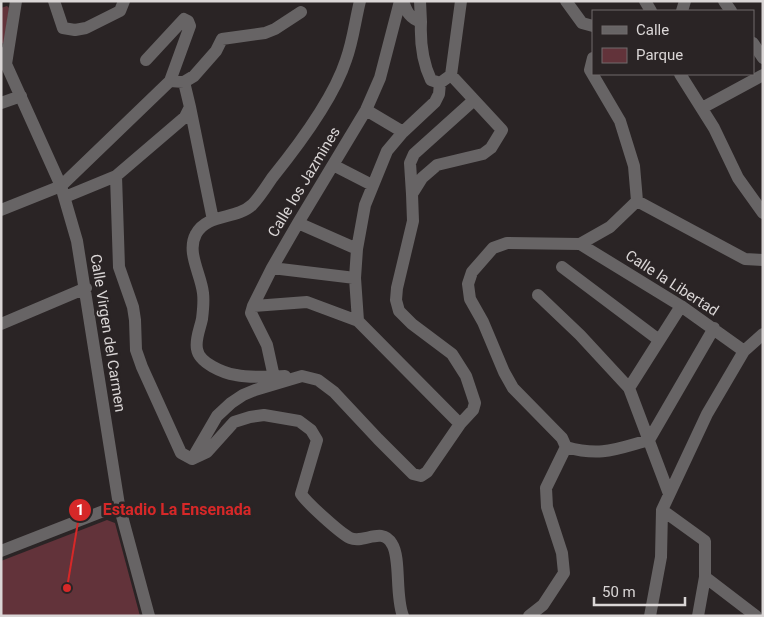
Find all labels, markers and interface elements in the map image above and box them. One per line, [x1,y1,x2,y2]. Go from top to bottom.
legend [592,10,754,75]
text: Calle [636,21,669,39]
text: Parque [636,46,683,64]
street label: Calle los Jazmines [264,124,344,240]
street label: Calle la Libertad [622,246,722,320]
street label: Calle Virgen del Carmen [87,253,129,413]
callout: Estadio La Ensenada [67,494,261,525]
text: Estadio La Ensenada [103,500,252,519]
text: 1 [76,501,84,519]
scale bar [594,574,685,606]
text: 50 m [602,583,636,601]

